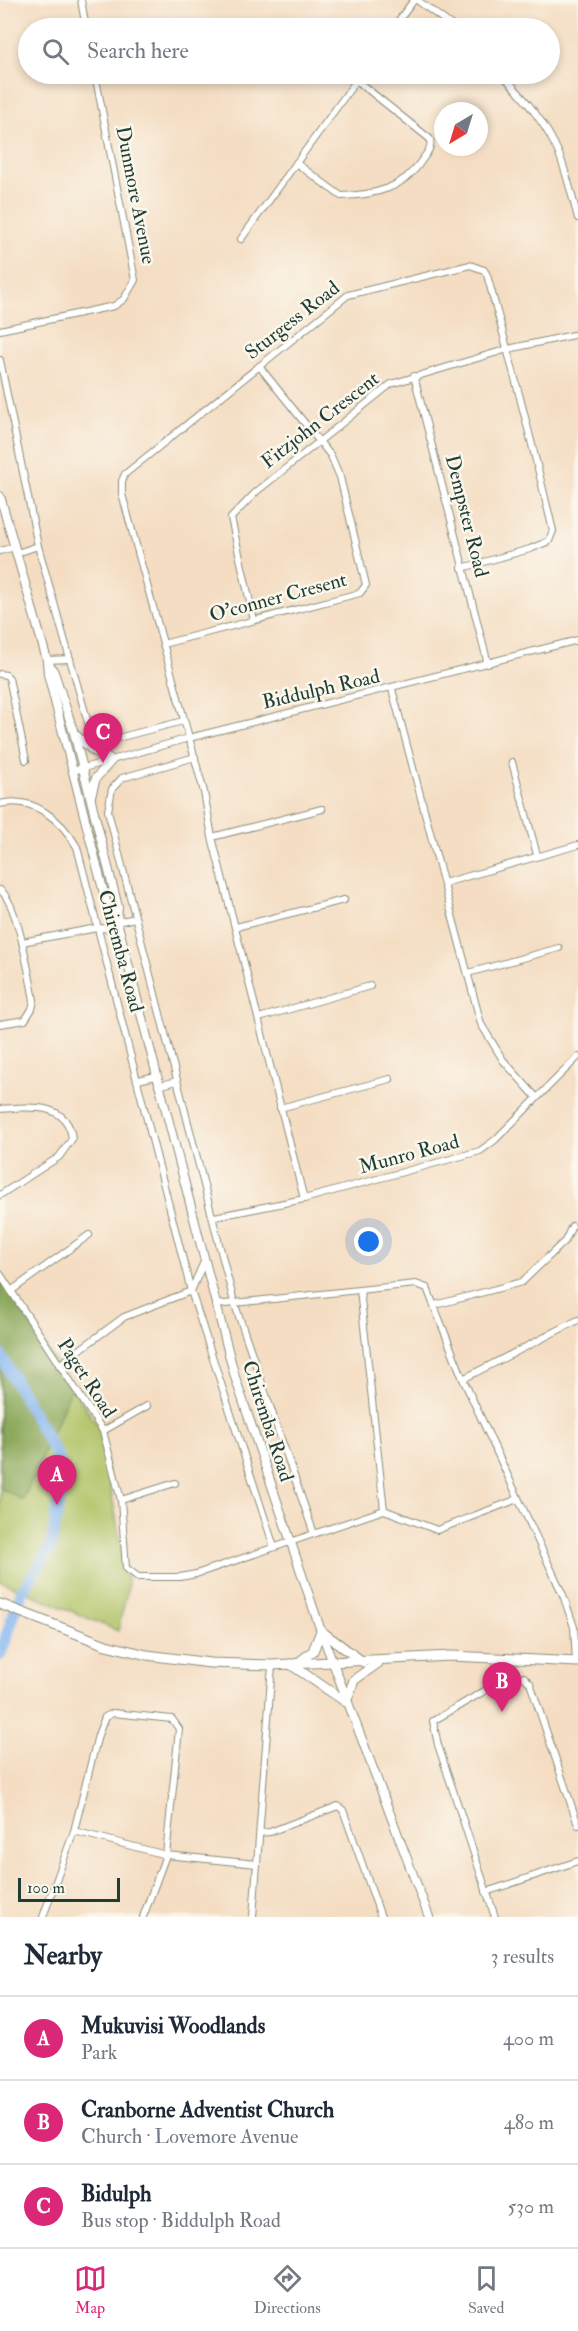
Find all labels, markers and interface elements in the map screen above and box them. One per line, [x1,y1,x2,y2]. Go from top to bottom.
search box [18,18,560,84]
icon: search [39,35,72,68]
text: Search here [87,37,189,65]
north arrow [434,102,488,156]
street label: Dunmore Avenue [110,124,162,266]
street label: Sturgess Road [240,275,344,365]
street label: Fitzjohn Crescent [256,366,384,474]
street label: Dempster Road [439,452,494,580]
street label: O'conner Cresent [207,567,350,627]
street label: Biddulph Road [260,663,383,716]
pin: C [84,714,122,763]
street label: Chiremba Road [93,887,149,1015]
street label: Munro Road [356,1129,462,1179]
your location [354,1227,383,1256]
street label: Paget Road [52,1333,122,1423]
street label: Chiremba Road [237,1357,299,1485]
pin: A [38,1456,76,1505]
pin: B [482,1662,522,1712]
scale bar [18,1875,120,1902]
text: 100 m [27,1878,65,1898]
text: Nearby [24,1940,102,1972]
text: 3 results [491,1944,554,1969]
text: Mukuvisi Woodlands [81,2012,265,2040]
text: A [37,2026,50,2051]
text: 400 m [503,2026,554,2051]
text: Park [81,2040,117,2065]
text: Cranborne Adventist Church [81,2096,334,2124]
text: B [37,2110,50,2135]
text: 480 m [504,2110,554,2135]
text: Church · Lovemore Avenue [81,2124,298,2149]
text: Bidulph [81,2180,151,2208]
text: C [36,2194,51,2219]
text: 530 m [508,2194,554,2219]
text: Bus stop · Biddulph Road [81,2208,281,2233]
tab: Map [74,2262,107,2318]
tab: Directions [254,2262,321,2318]
tab: Saved [468,2262,504,2318]

